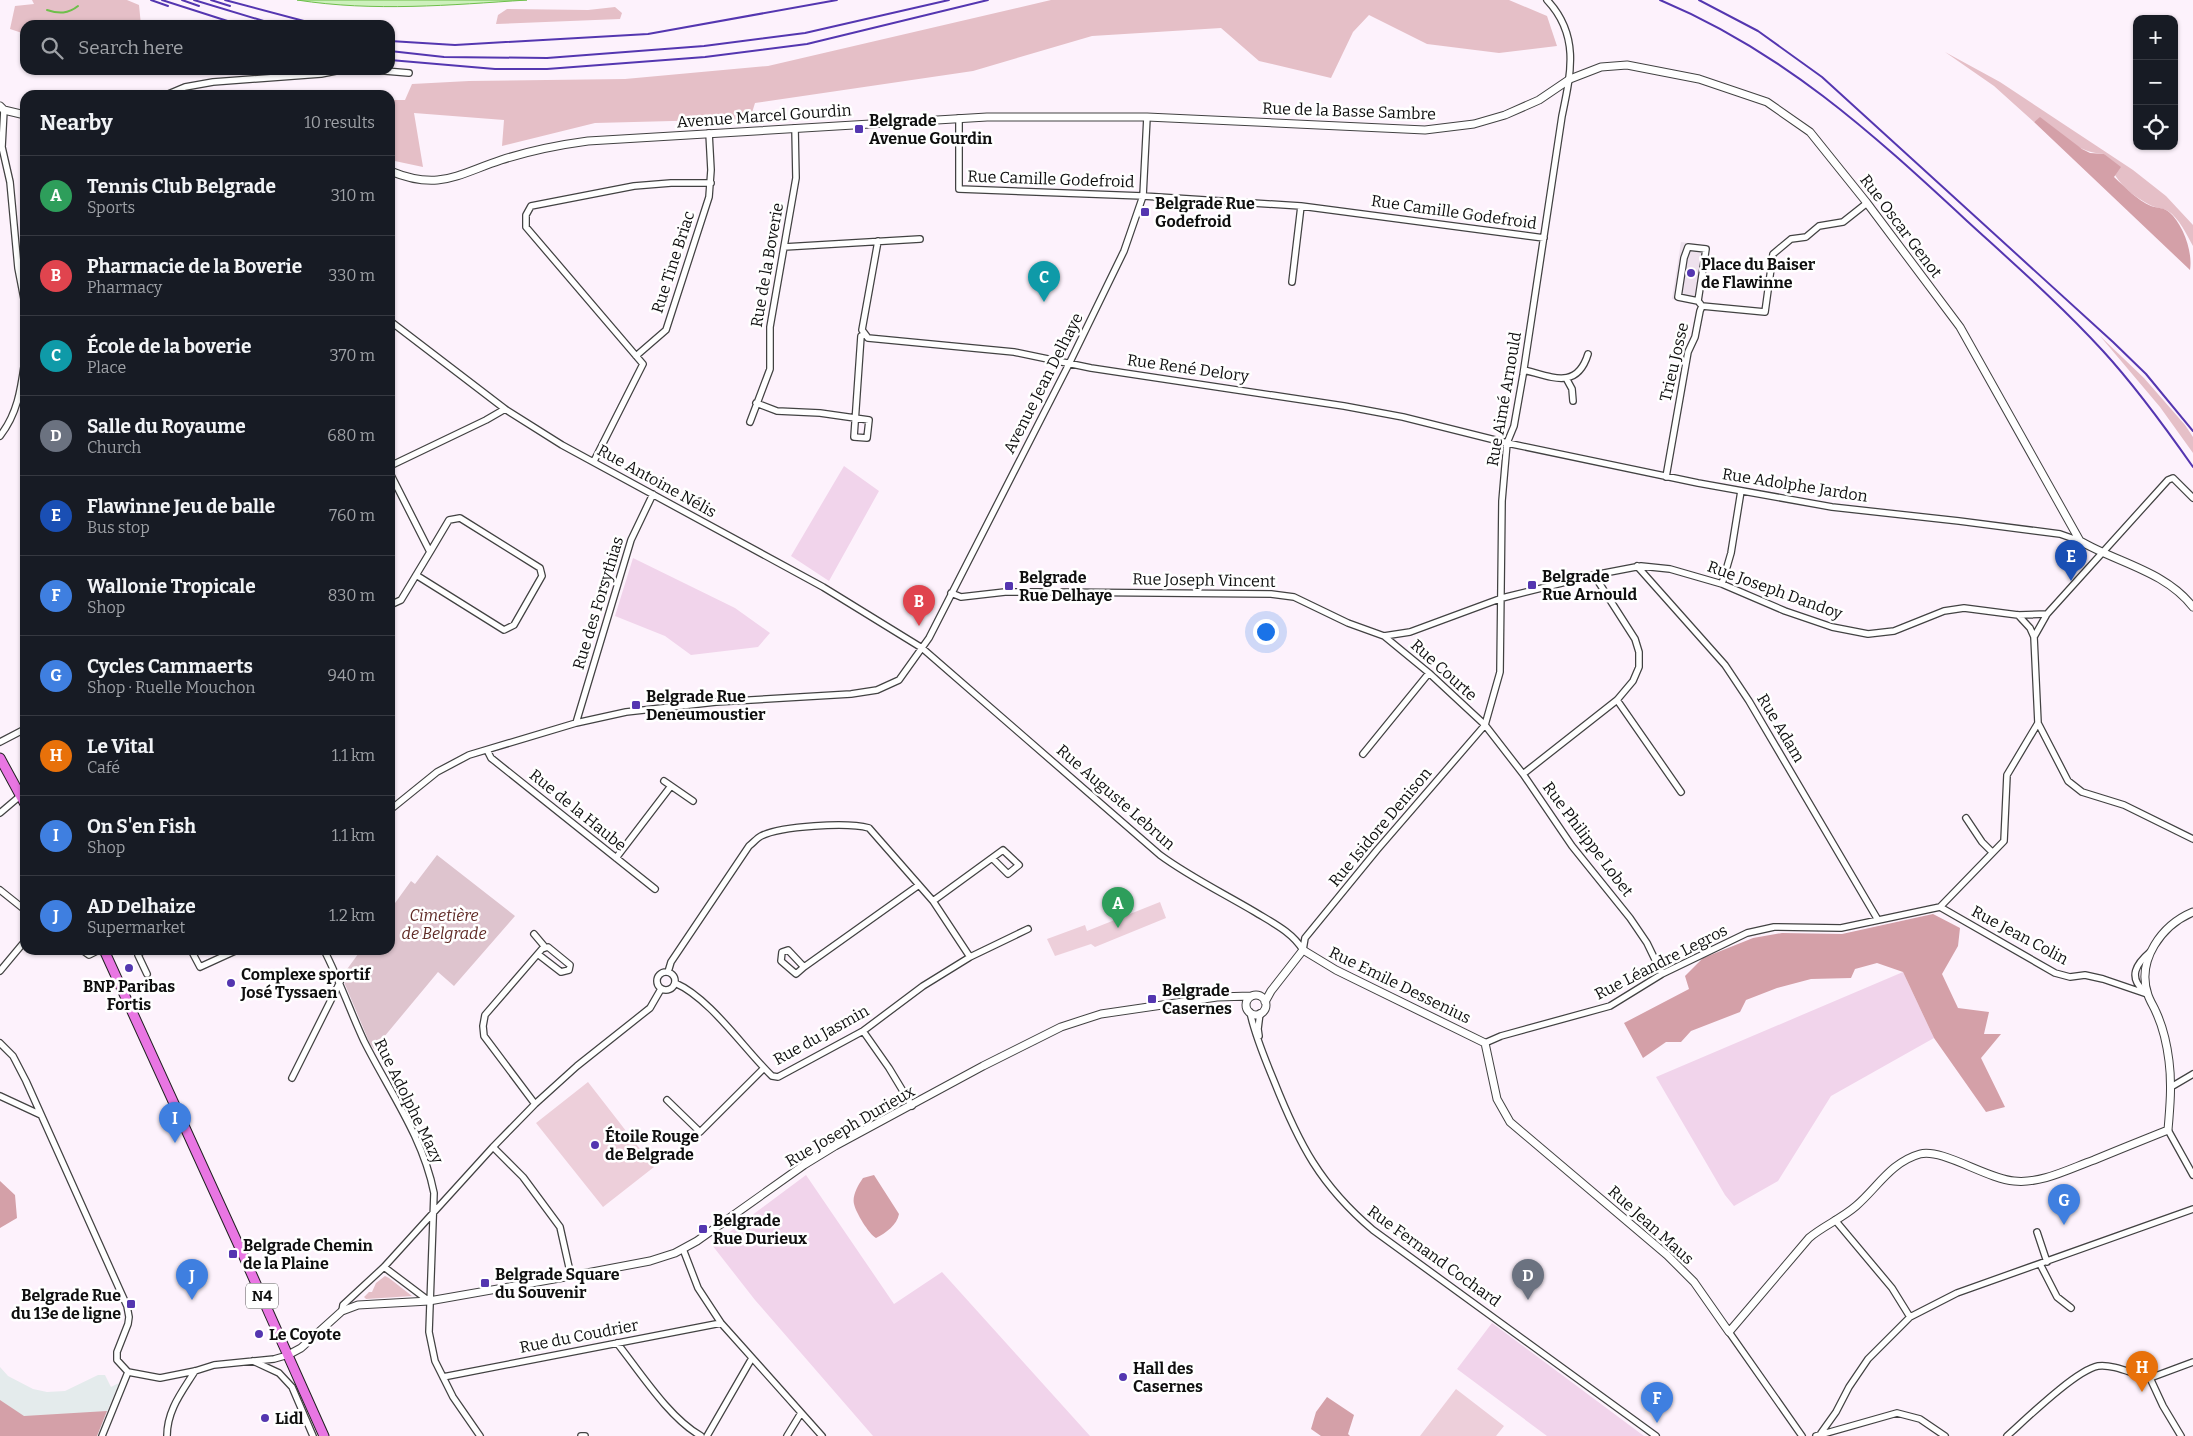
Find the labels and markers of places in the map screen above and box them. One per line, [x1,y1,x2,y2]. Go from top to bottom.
place label: Belgrade Avenue Gourdin [869,111,993,148]
marker: Belgrade Avenue Gourdin [853,123,865,135]
place label: Belgrade Rue Godefroid [1155,194,1255,231]
marker: Belgrade Rue Godefroid [1139,206,1151,218]
place label: Place du Baiser de Flawinne [1701,255,1816,292]
pin: C [1028,261,1060,302]
marker: Place du Baiser de Flawinne [1685,267,1697,279]
pin: E [2055,540,2087,581]
place label: Belgrade Rue Arnould [1542,567,1638,604]
place label: Belgrade Rue Delhaye [1019,568,1113,605]
marker: Belgrade Rue Arnould [1526,579,1538,591]
marker: Belgrade Rue Delhaye [1003,580,1015,592]
pin: B [903,585,935,626]
place label: Belgrade Rue Deneumoustier [646,687,766,724]
marker: Belgrade Rue Deneumoustier [630,699,642,711]
pin: A [1102,887,1134,928]
marker: BNP Paribas Fortis [123,962,135,974]
place label: Complexe sportif José Tyssaen [240,965,371,1002]
place label: BNP Paribas Fortis [83,977,175,1014]
marker: Complexe sportif José Tyssaen [225,977,237,989]
place label: Belgrade Casernes [1162,981,1232,1018]
marker: Belgrade Casernes [1146,993,1158,1005]
pin: I [159,1102,191,1143]
place label: Étoile Rouge de Belgrade [605,1125,699,1164]
marker: Étoile Rouge de Belgrade [589,1139,601,1151]
pin: G [2048,1184,2080,1225]
place label: Belgrade Rue Durieux [713,1211,807,1248]
marker: Belgrade Rue Durieux [697,1223,709,1235]
place label: Belgrade Chemin de la Plaine [243,1236,374,1273]
marker: Belgrade Chemin de la Plaine [227,1248,239,1260]
pin: J [176,1259,208,1300]
pin: D [1512,1259,1544,1300]
place label: Belgrade Square du Souvenir [495,1265,620,1302]
marker: Belgrade Square du Souvenir [479,1277,491,1289]
place label: Belgrade Rue du 13e de ligne [11,1286,121,1323]
marker: Belgrade Rue du 13e de ligne [125,1298,137,1310]
place label: Le Coyote [269,1325,341,1344]
marker: Le Coyote [253,1328,265,1340]
pin: H [2126,1351,2158,1392]
place label: Hall des Casernes [1133,1359,1203,1396]
marker: Hall des Casernes [1117,1371,1129,1383]
pin: F [1641,1382,1673,1423]
place label: Lidl [275,1409,304,1428]
marker: Lidl [259,1412,271,1424]

